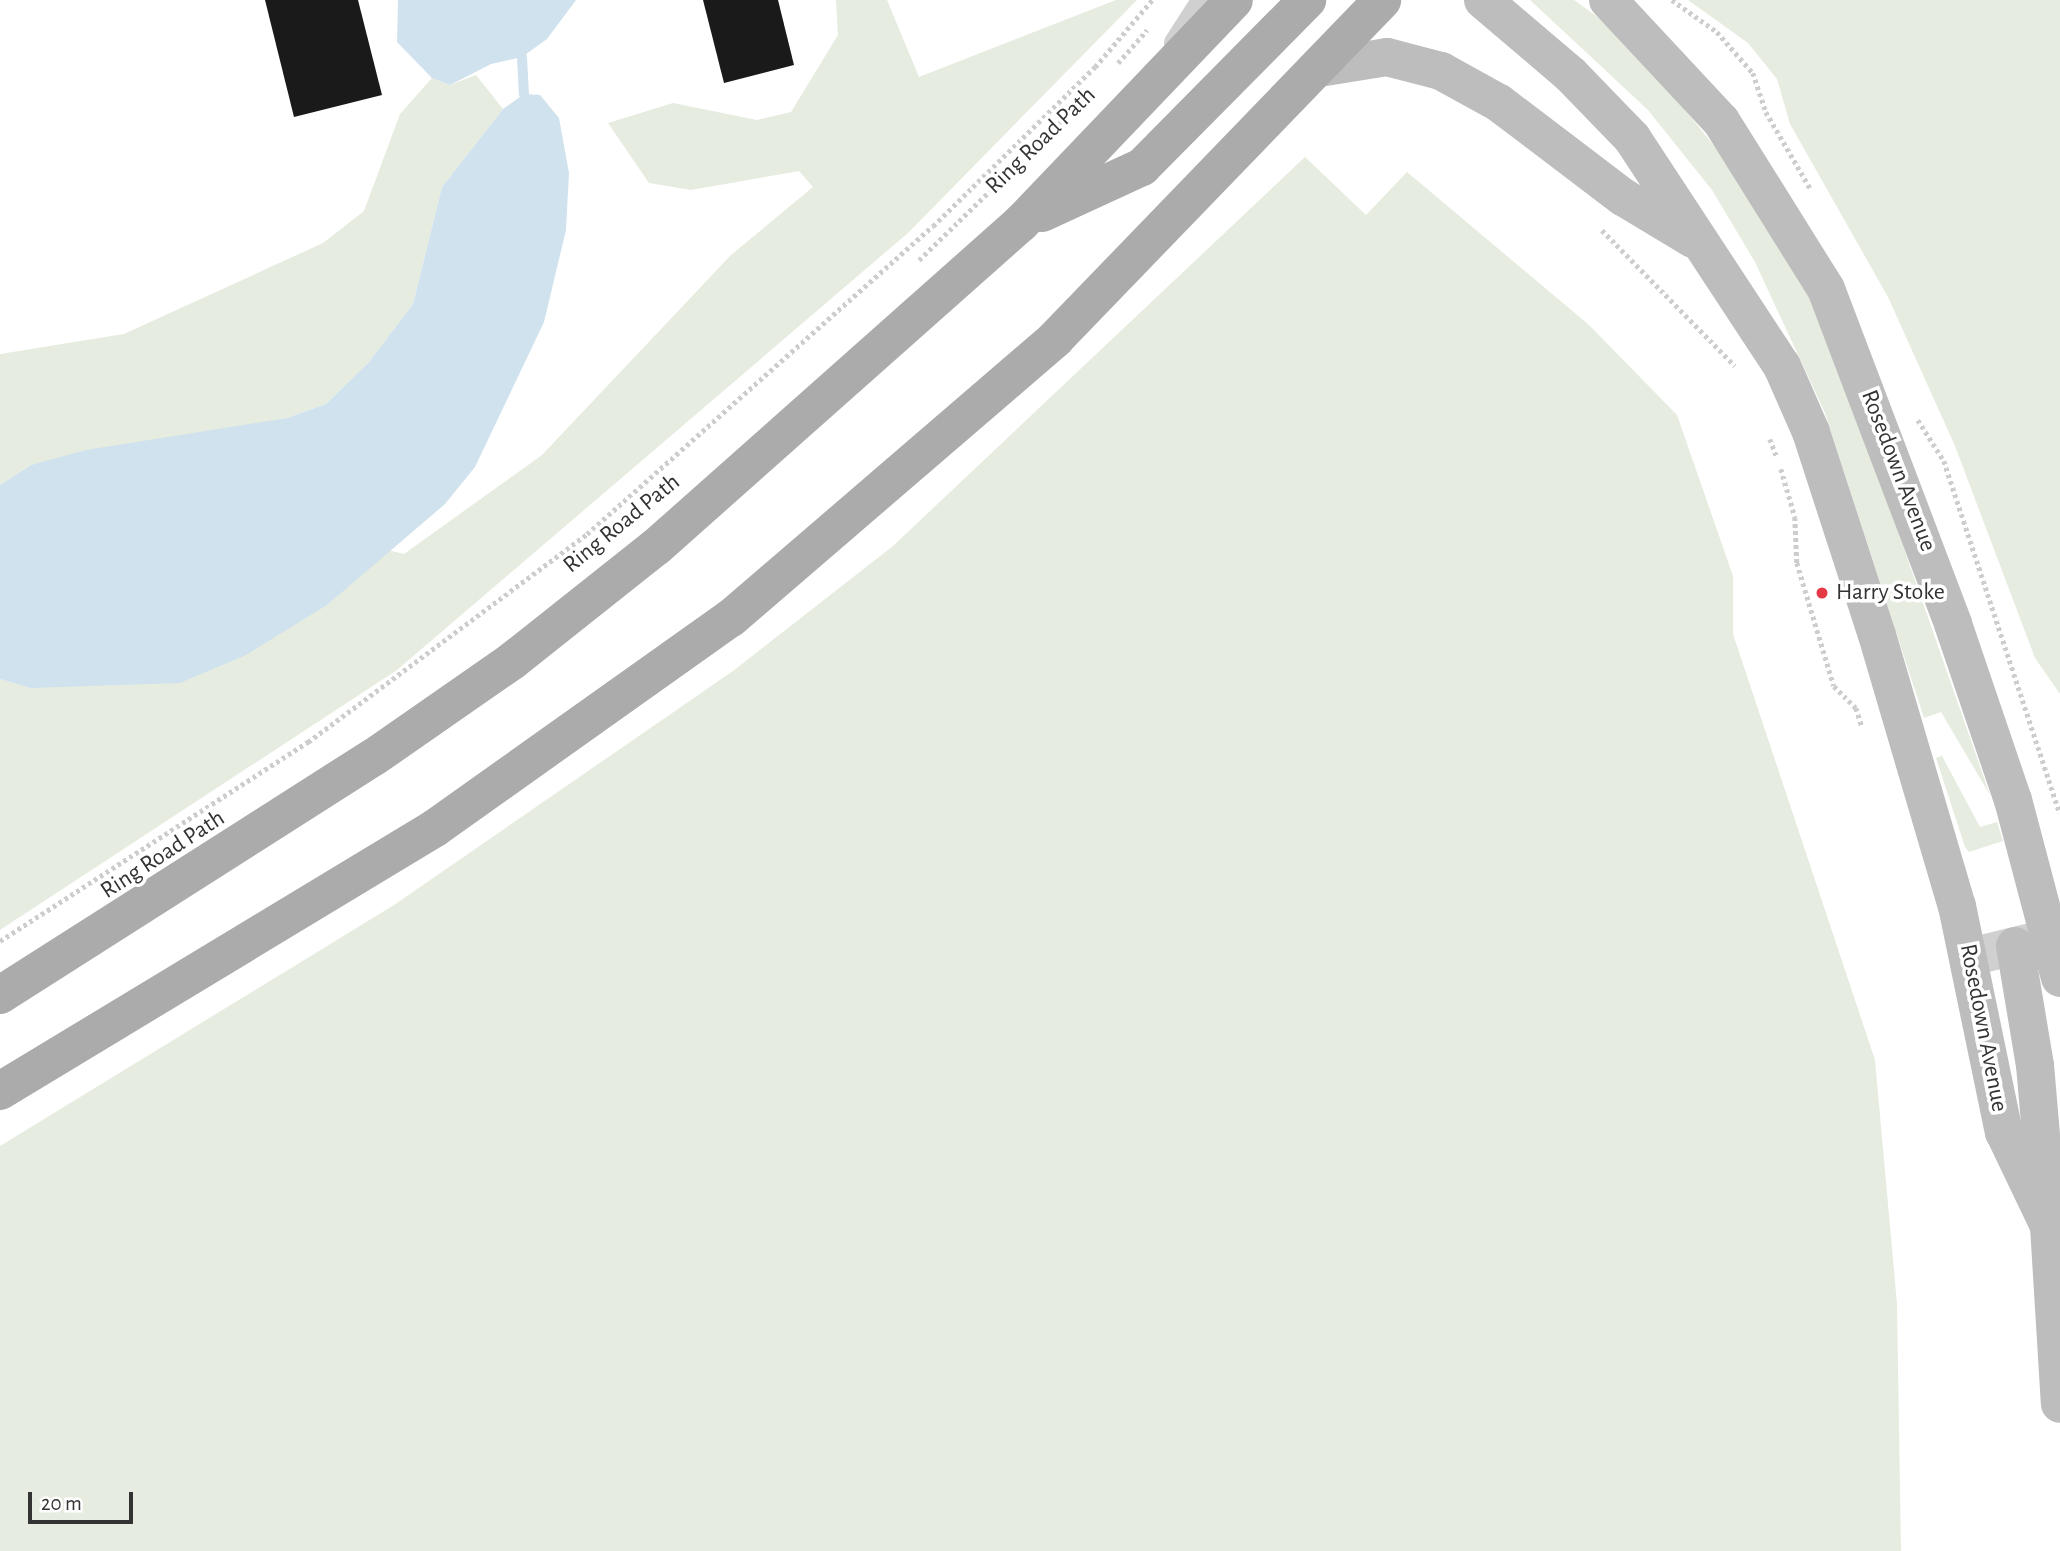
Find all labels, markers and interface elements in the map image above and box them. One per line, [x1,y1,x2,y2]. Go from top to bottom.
street label: Ring Road Path [980,81,1102,201]
street label: Rosedown Avenue [1854,386,1942,556]
street label: Ring Road Path [558,468,686,580]
place label: Harry Stoke [1836,579,1945,607]
marker: Harry Stoke [1814,585,1830,601]
street label: Ring Road Path [96,804,230,906]
street label: Rosedown Avenue [1953,942,2013,1114]
scale bar [32,1478,136,1522]
text: 20 m [41,1493,82,1514]

